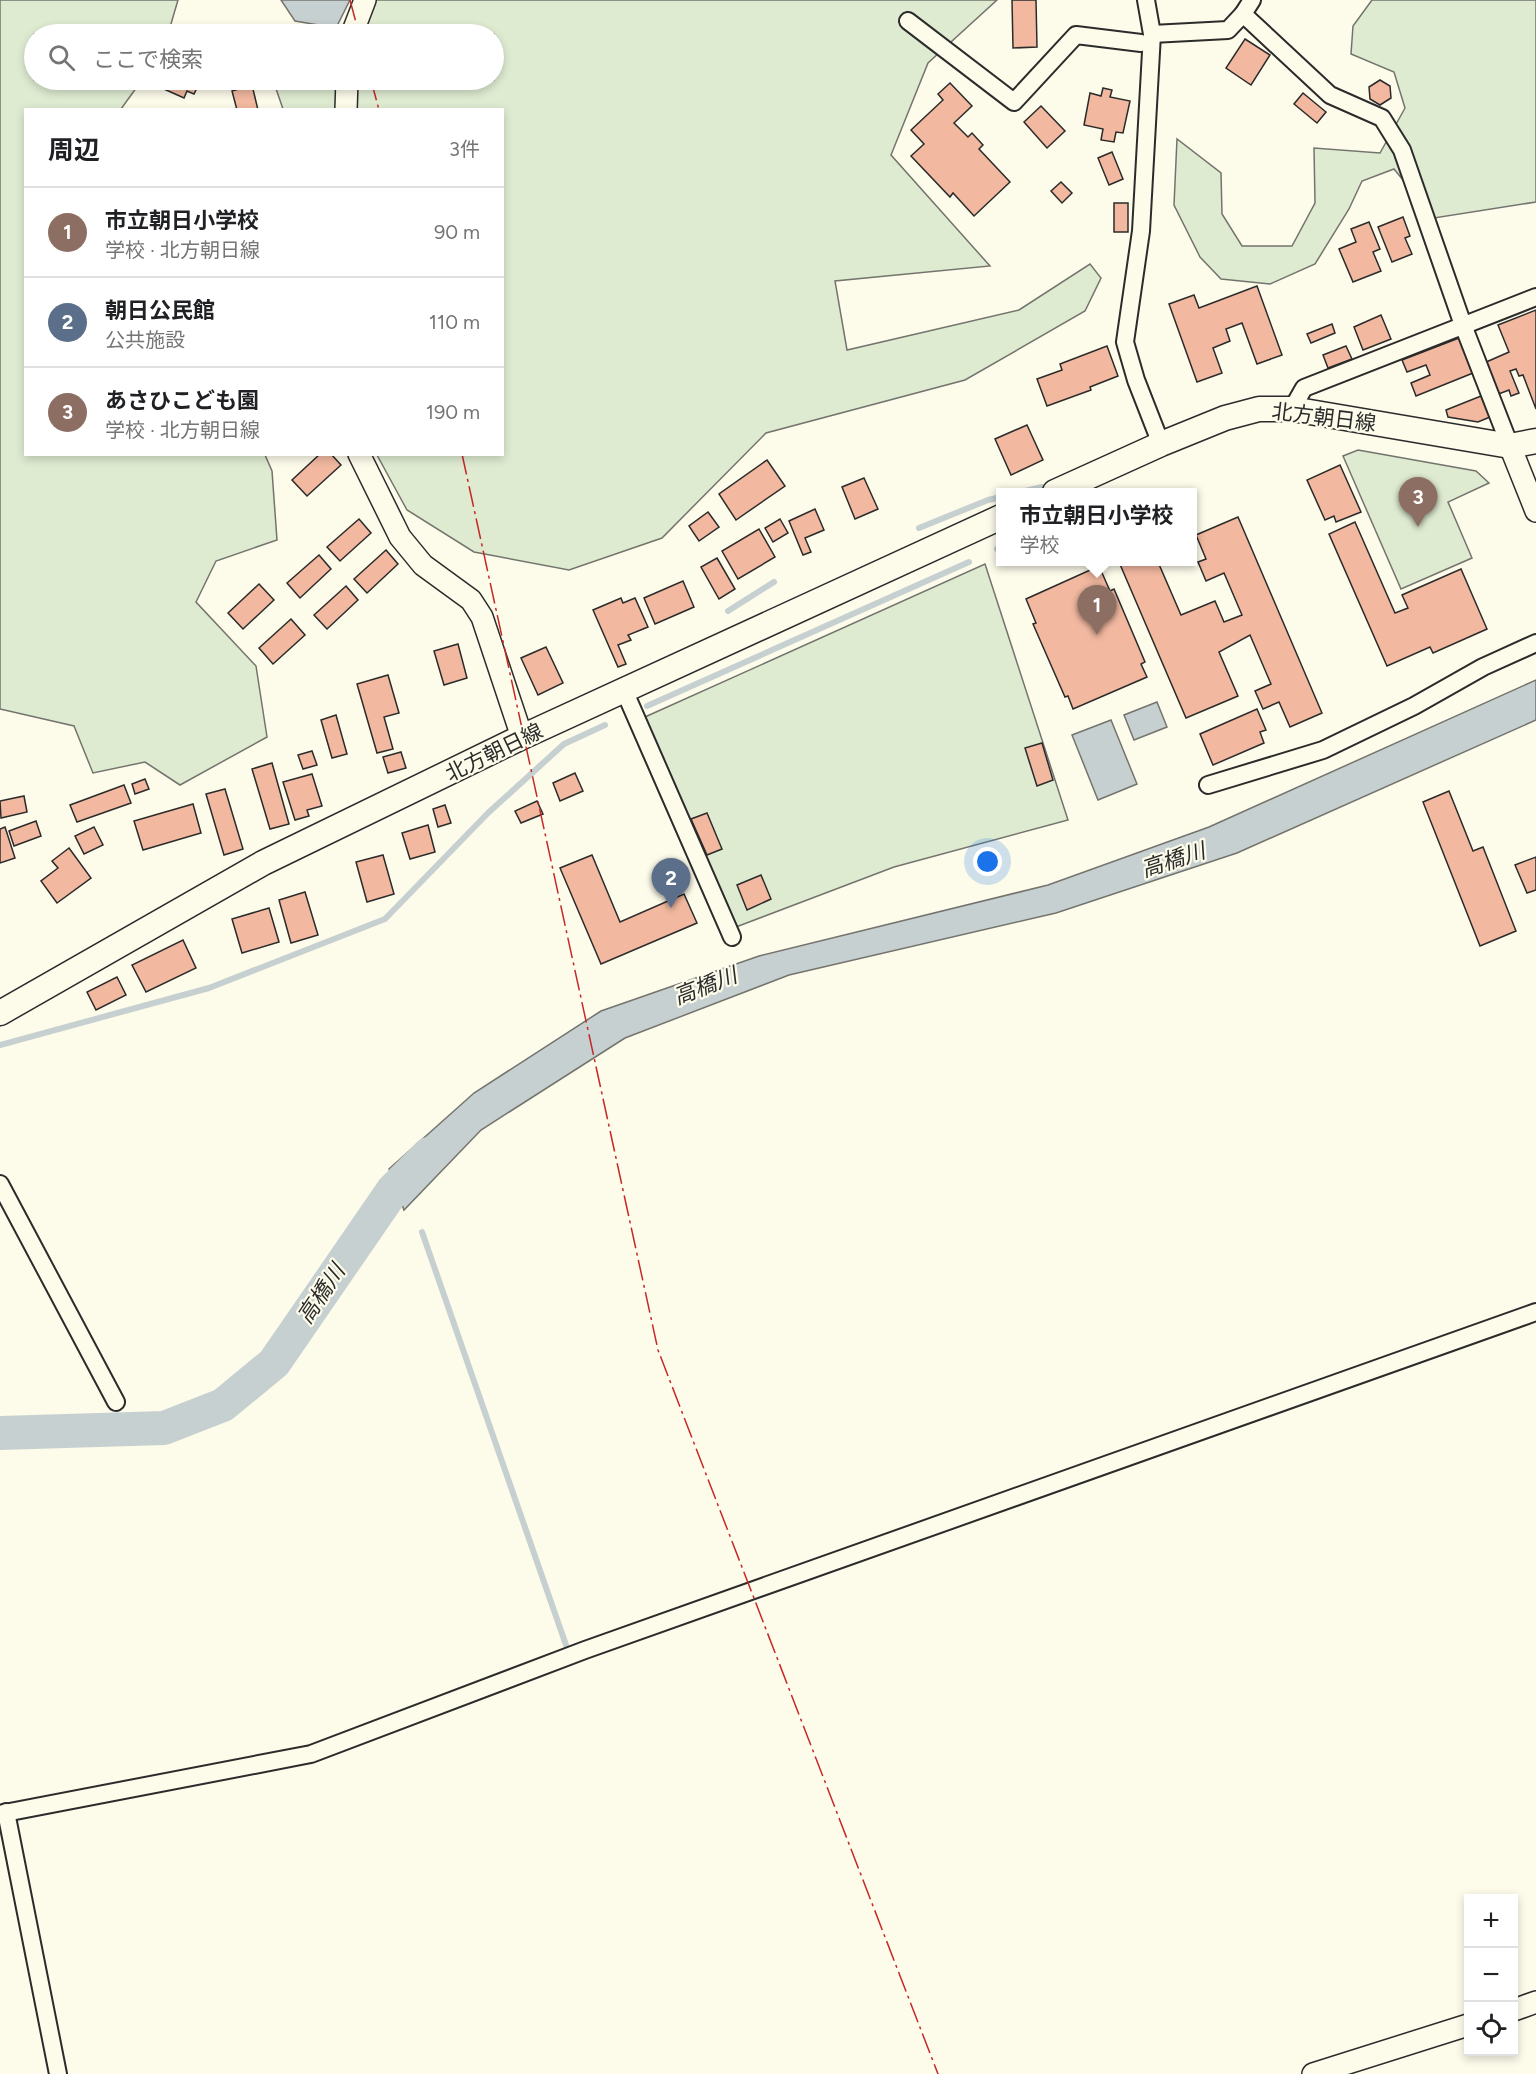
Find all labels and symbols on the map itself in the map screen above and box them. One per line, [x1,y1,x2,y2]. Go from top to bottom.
street label: 北方朝日線 [1270,398,1378,436]
pin: 3 [1398,478,1438,527]
pin: 1 [1078,586,1116,635]
street label: 北方朝日線 [441,718,547,786]
water label: 高橋川 [1137,836,1210,883]
your location [973,847,1002,876]
pin: 2 [652,858,690,908]
water label: 高橋川 [669,961,743,1010]
water label: 高橋川 [291,1257,352,1329]

